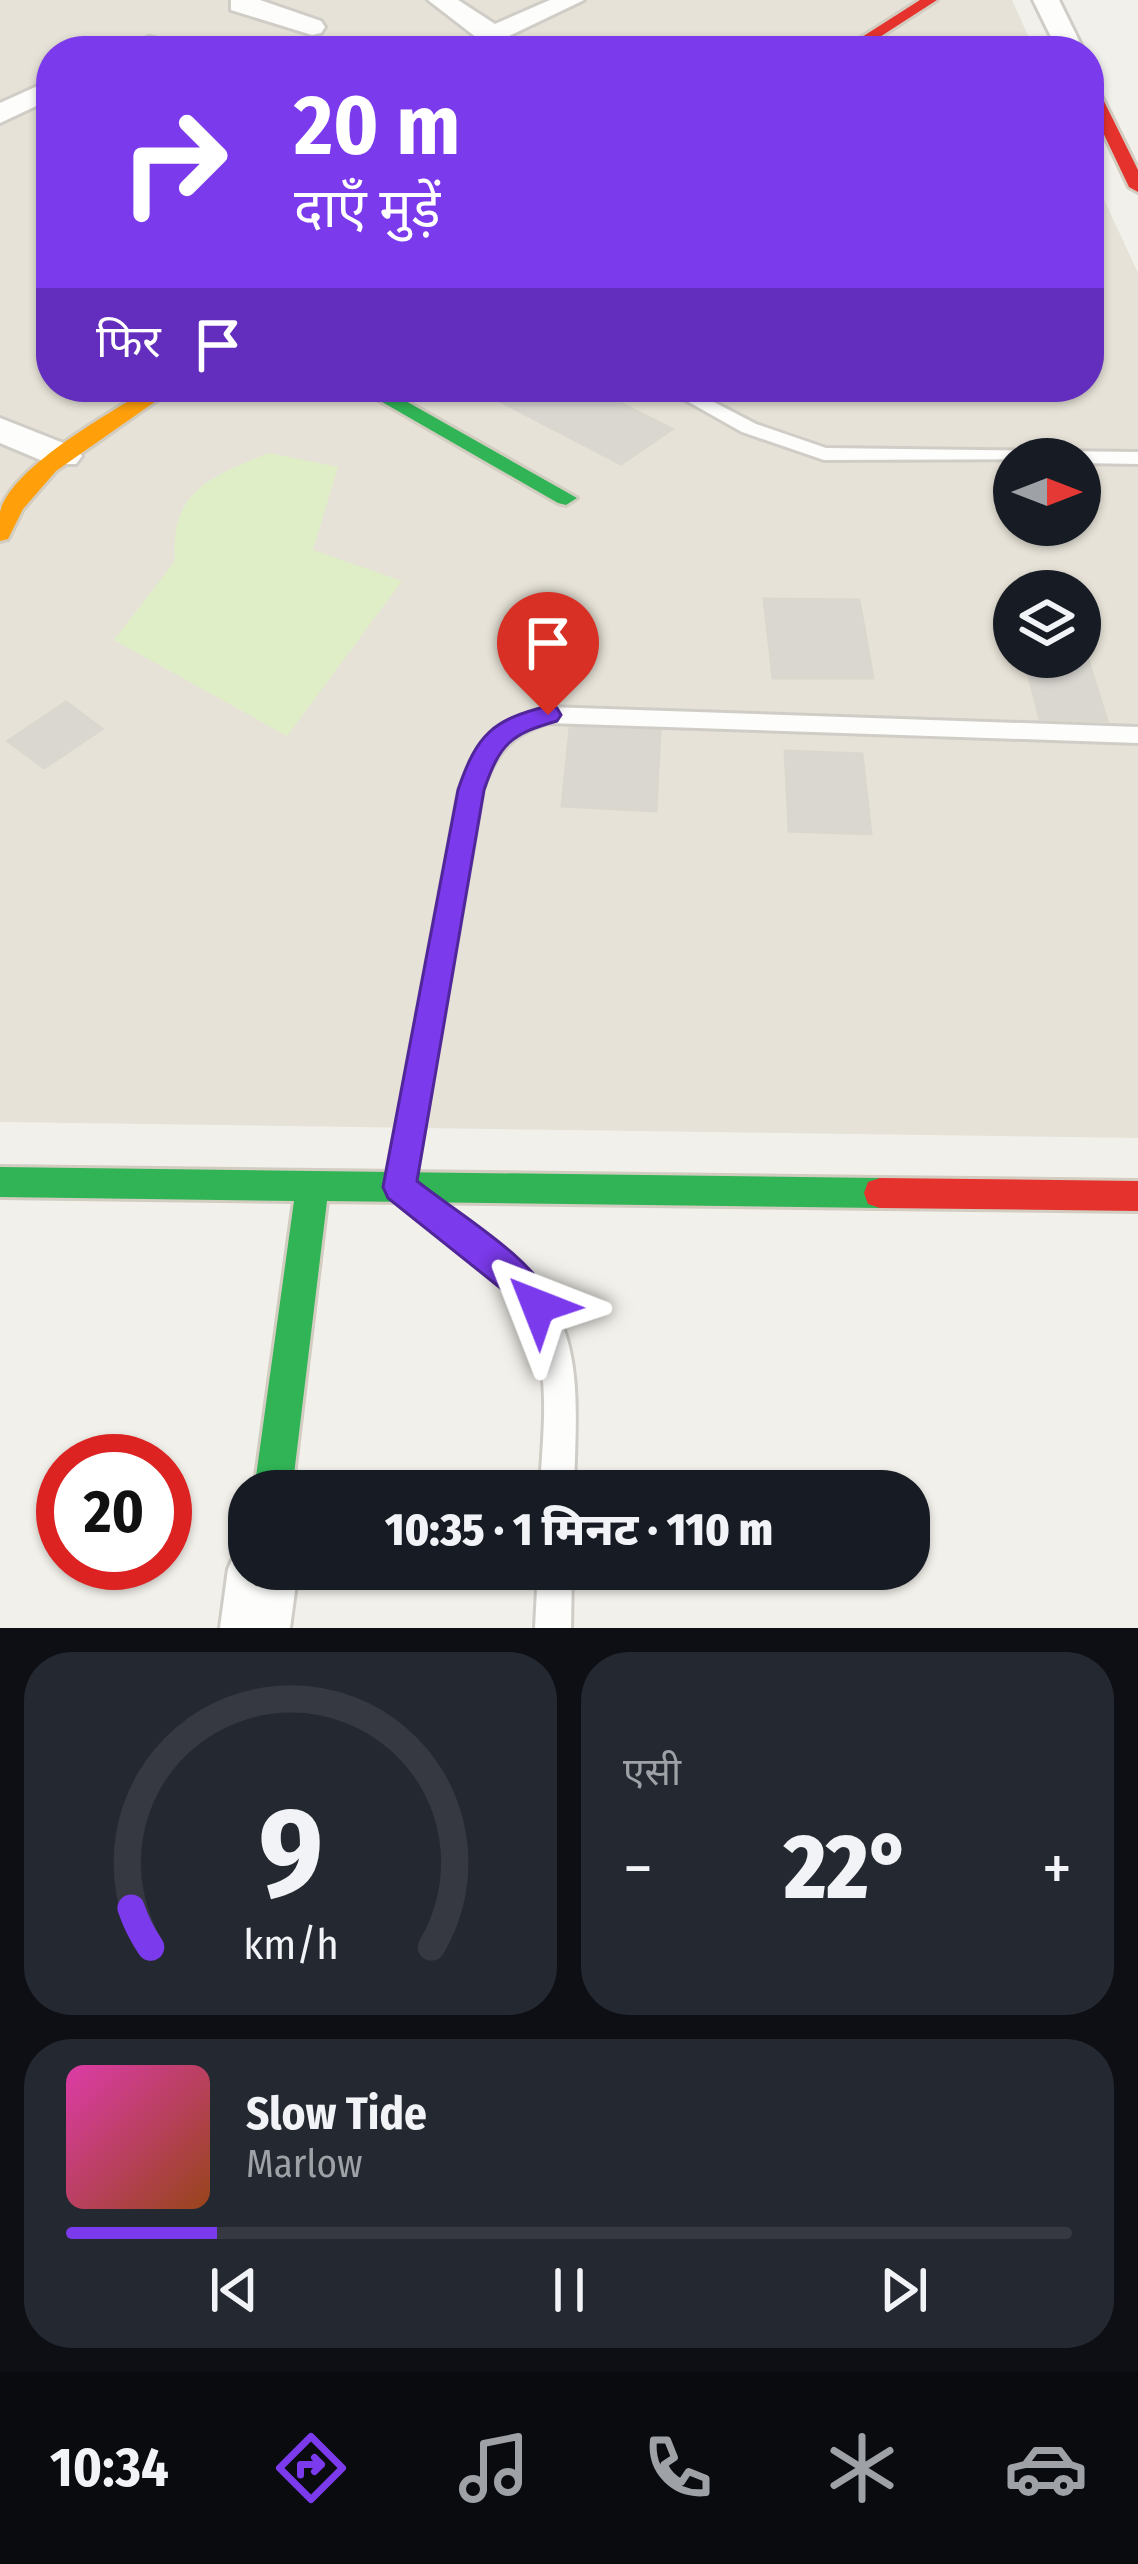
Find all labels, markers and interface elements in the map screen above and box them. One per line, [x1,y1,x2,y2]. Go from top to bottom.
text: 20 m [294,75,460,176]
icon: right [96,84,252,240]
text: दाएँ मुड़ें [294,177,440,241]
icon: arrive [185,312,251,378]
text: फिर [96,315,161,369]
north arrow [993,438,1101,546]
map controls [993,438,1101,678]
button: layers [993,570,1101,678]
pin [497,592,599,715]
icon: arrive [515,610,581,676]
position arrow [475,1243,601,1369]
speed limit sign: 20 [36,1434,192,1590]
text: 10:35 · 1 मिनट · 110 m [385,1503,773,1557]
text: एसी [623,1749,681,1795]
text: 9 [258,1779,323,1929]
text: 22° [784,1814,911,1922]
text: − [623,1829,653,1908]
text: + [1042,1829,1072,1908]
text: km/h [243,1918,338,1969]
text: Slow Tide [246,2087,427,2141]
text: Marlow [246,2141,363,2187]
icon: previous [201,2257,267,2323]
icon: pause [536,2257,602,2323]
icon: next [871,2257,937,2323]
icon: directions [269,2426,353,2510]
icon: music [452,2426,536,2510]
icon: phone [636,2426,720,2510]
icon: climate [820,2426,904,2510]
icon: car [1004,2426,1088,2510]
text: 10:34 [50,2436,169,2500]

